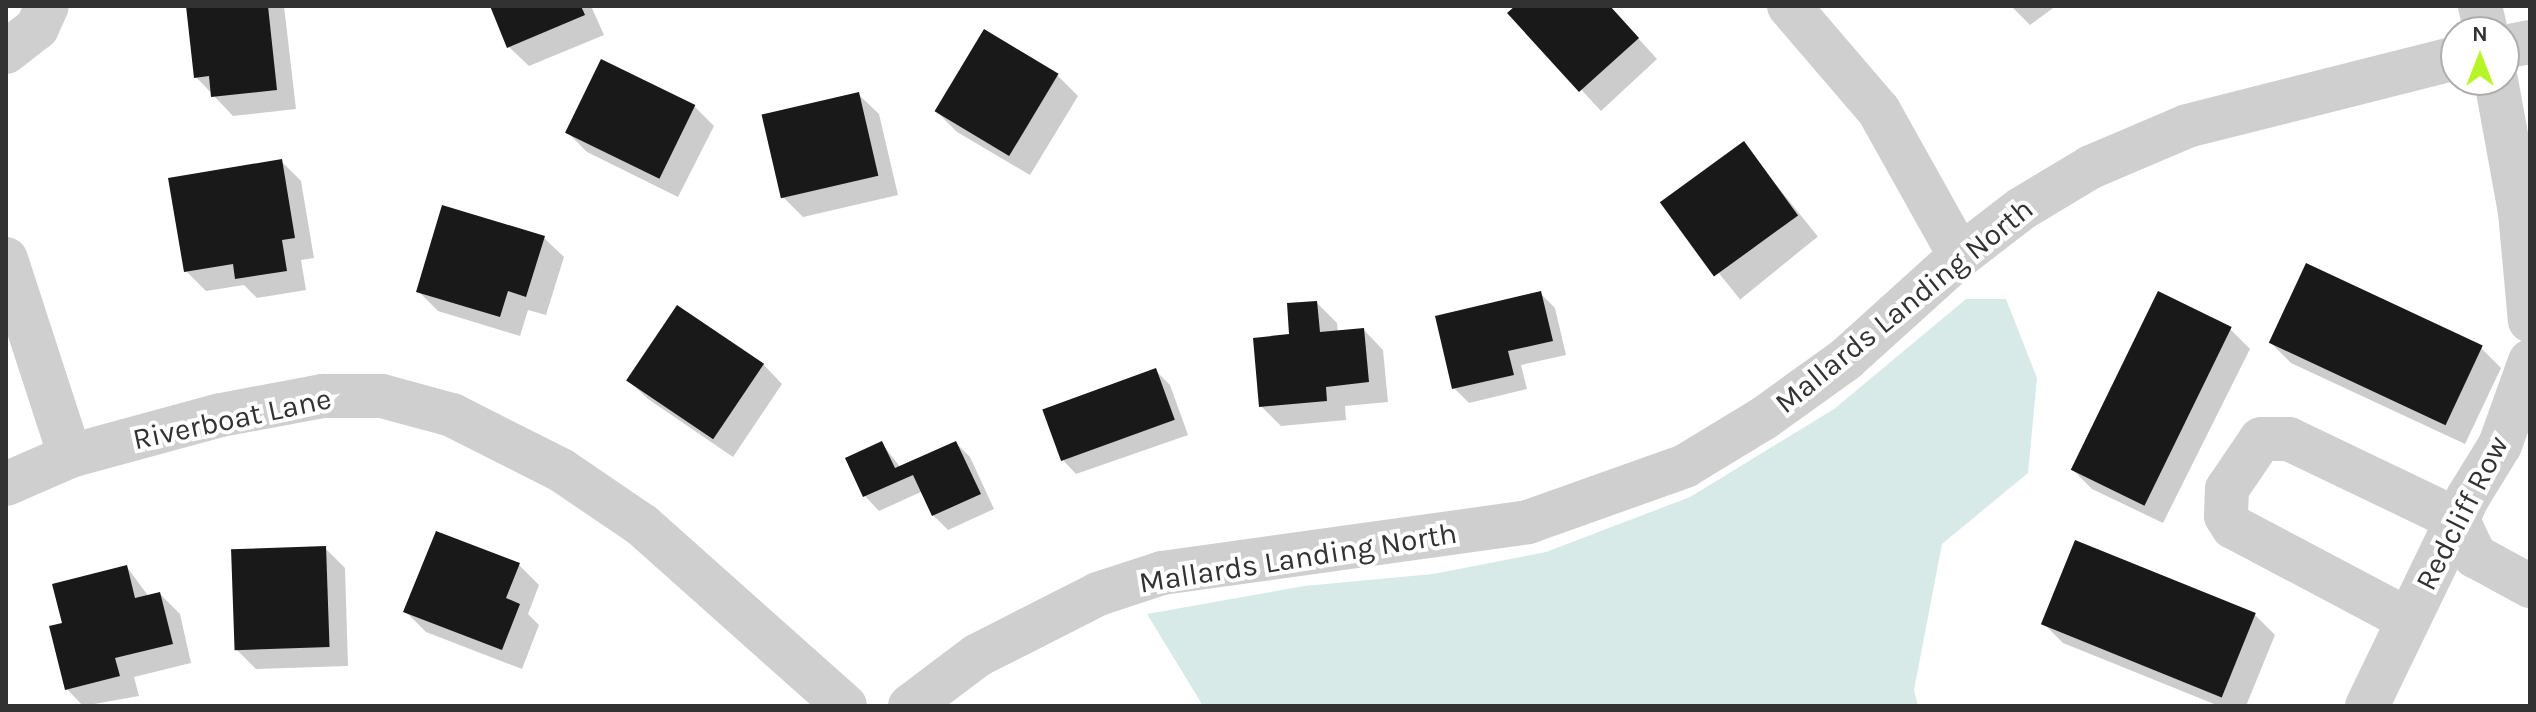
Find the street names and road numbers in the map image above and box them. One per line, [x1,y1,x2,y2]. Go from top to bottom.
street label: Mallards Landing North [1768,191,2040,421]
street label: Riverboat Lane [130,380,334,458]
street label: Redcliff Row [2408,430,2516,596]
street label: Mallards Landing North [1136,515,1460,601]

